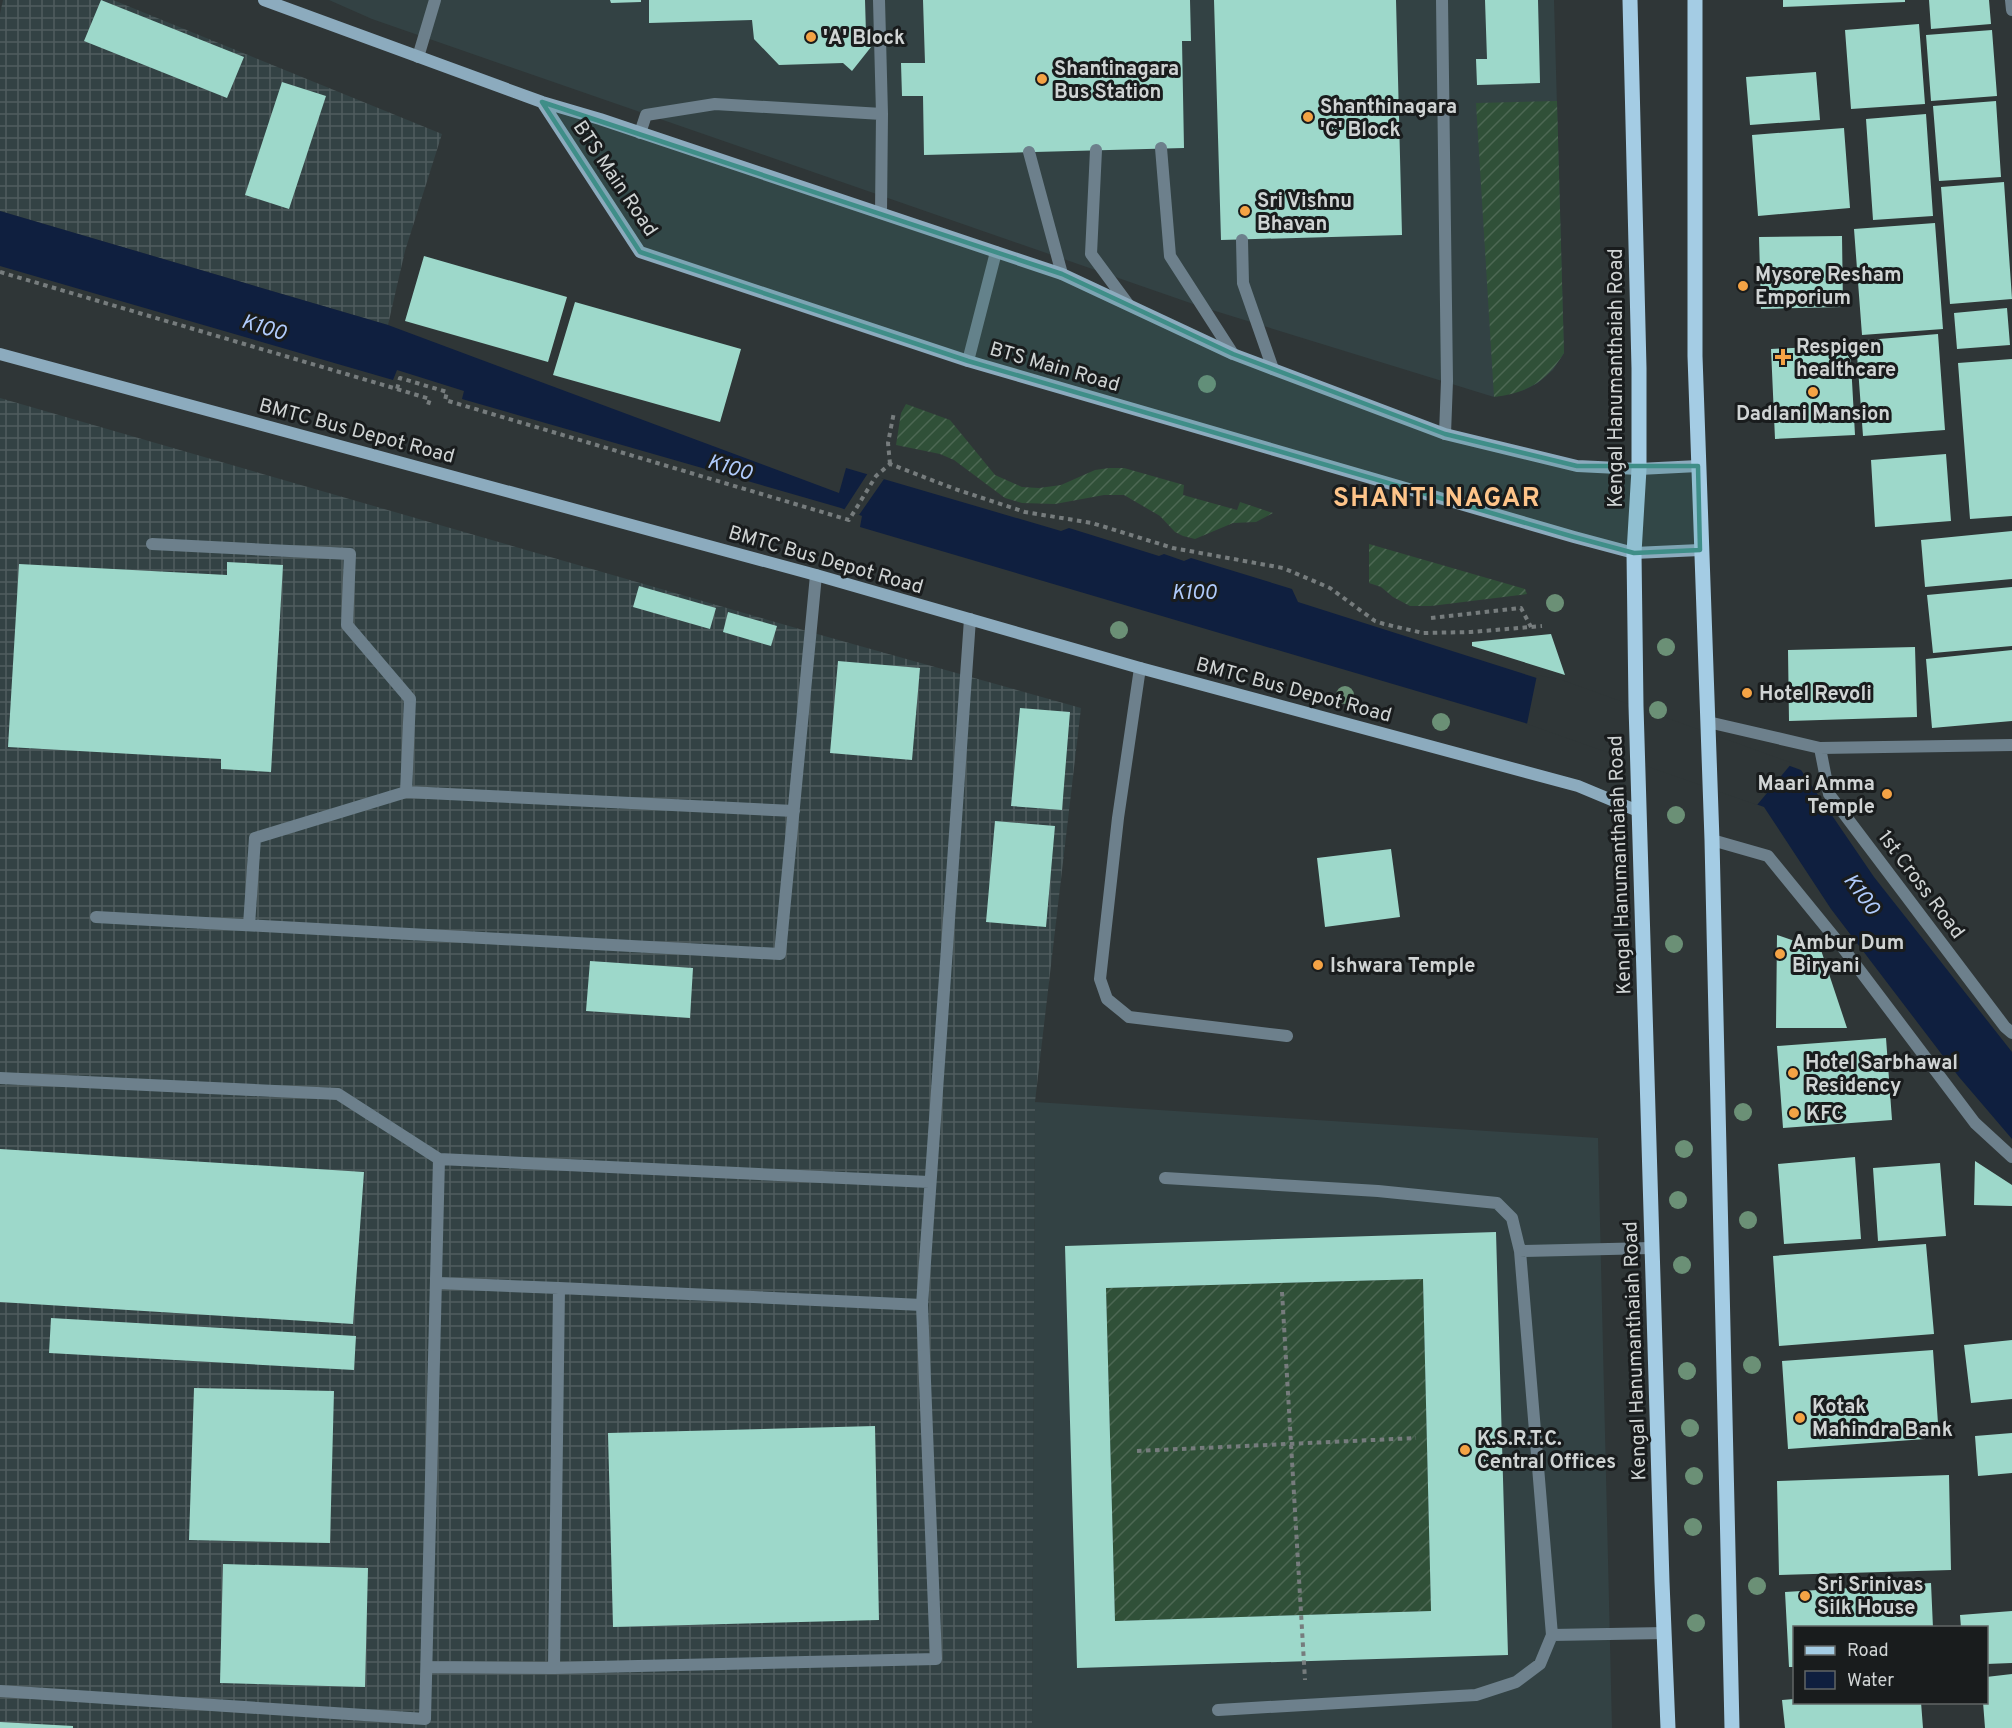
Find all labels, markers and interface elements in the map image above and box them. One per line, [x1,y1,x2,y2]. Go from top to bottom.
place label: 'A' Block [823,26,905,52]
marker: 'A' Block [804,30,818,44]
place label: Shantinagara Bus Station [1054,57,1179,106]
marker: Shantinagara Bus Station [1035,72,1049,86]
place label: Shanthinagara 'C' Block [1320,95,1457,144]
marker: Shanthinagara 'C' Block [1301,110,1315,124]
street label: BTS Main Road [566,116,663,242]
place label: Sri Vishnu Bhavan [1257,189,1352,238]
marker: Sri Vishnu Bhavan [1238,204,1252,218]
street label: Kengal Hanumanthaiah Road [1604,248,1630,508]
place label: Mysore Resham Emporium [1755,263,1902,312]
marker: Mysore Resham Emporium [1736,279,1750,293]
water label: K100 [238,309,289,348]
place label: Respigen healthcare [1796,335,1896,384]
street label: BTS Main Road [986,337,1123,399]
marker: Respigen healthcare [1774,348,1792,366]
marker: Dadlani Mansion [1806,385,1820,399]
street label: BMTC Bus Depot Road [256,393,457,471]
place label: Dadlani Mansion [1736,402,1890,428]
water label: K100 [704,449,755,488]
district label: SHANTI NAGAR [1333,483,1541,516]
street label: BMTC Bus Depot Road [725,521,926,601]
water label: K100 [1171,580,1217,607]
street label: BMTC Bus Depot Road [1193,652,1394,730]
place label: Hotel Revoli [1759,682,1872,708]
marker: Hotel Revoli [1740,686,1754,700]
street label: Kengal Hanumanthaiah Road [1603,735,1639,995]
place label: Maari Amma Temple [1758,772,1875,821]
marker: Maari Amma Temple [1880,787,1894,801]
street label: 1st Cross Road [1871,826,1970,945]
water label: K100 [1837,869,1885,921]
place label: Ambur Dum Biryani [1792,931,1904,980]
marker: Ambur Dum Biryani [1773,947,1787,961]
place label: Ishwara Temple [1330,954,1475,980]
marker: Ishwara Temple [1311,958,1325,972]
place label: Hotel Sarbhawal Residency [1805,1051,1958,1100]
marker: Hotel Sarbhawal Residency [1786,1066,1800,1080]
place label: KFC [1806,1102,1844,1128]
marker: KFC [1787,1106,1801,1120]
street label: Kengal Hanumanthaiah Road [1618,1221,1654,1481]
place label: Kotak Mahindra Bank [1812,1395,1953,1444]
marker: Kotak Mahindra Bank [1793,1411,1807,1425]
place label: K.S.R.T.C. Central Offices [1477,1427,1616,1476]
marker: K.S.R.T.C. Central Offices [1458,1443,1472,1457]
place label: Sri Srinivas Silk House [1817,1573,1924,1622]
marker: Sri Srinivas Silk House [1798,1589,1812,1603]
legend [1793,1626,1988,1704]
text: Road [1847,1640,1889,1663]
text: Water [1847,1670,1894,1693]

